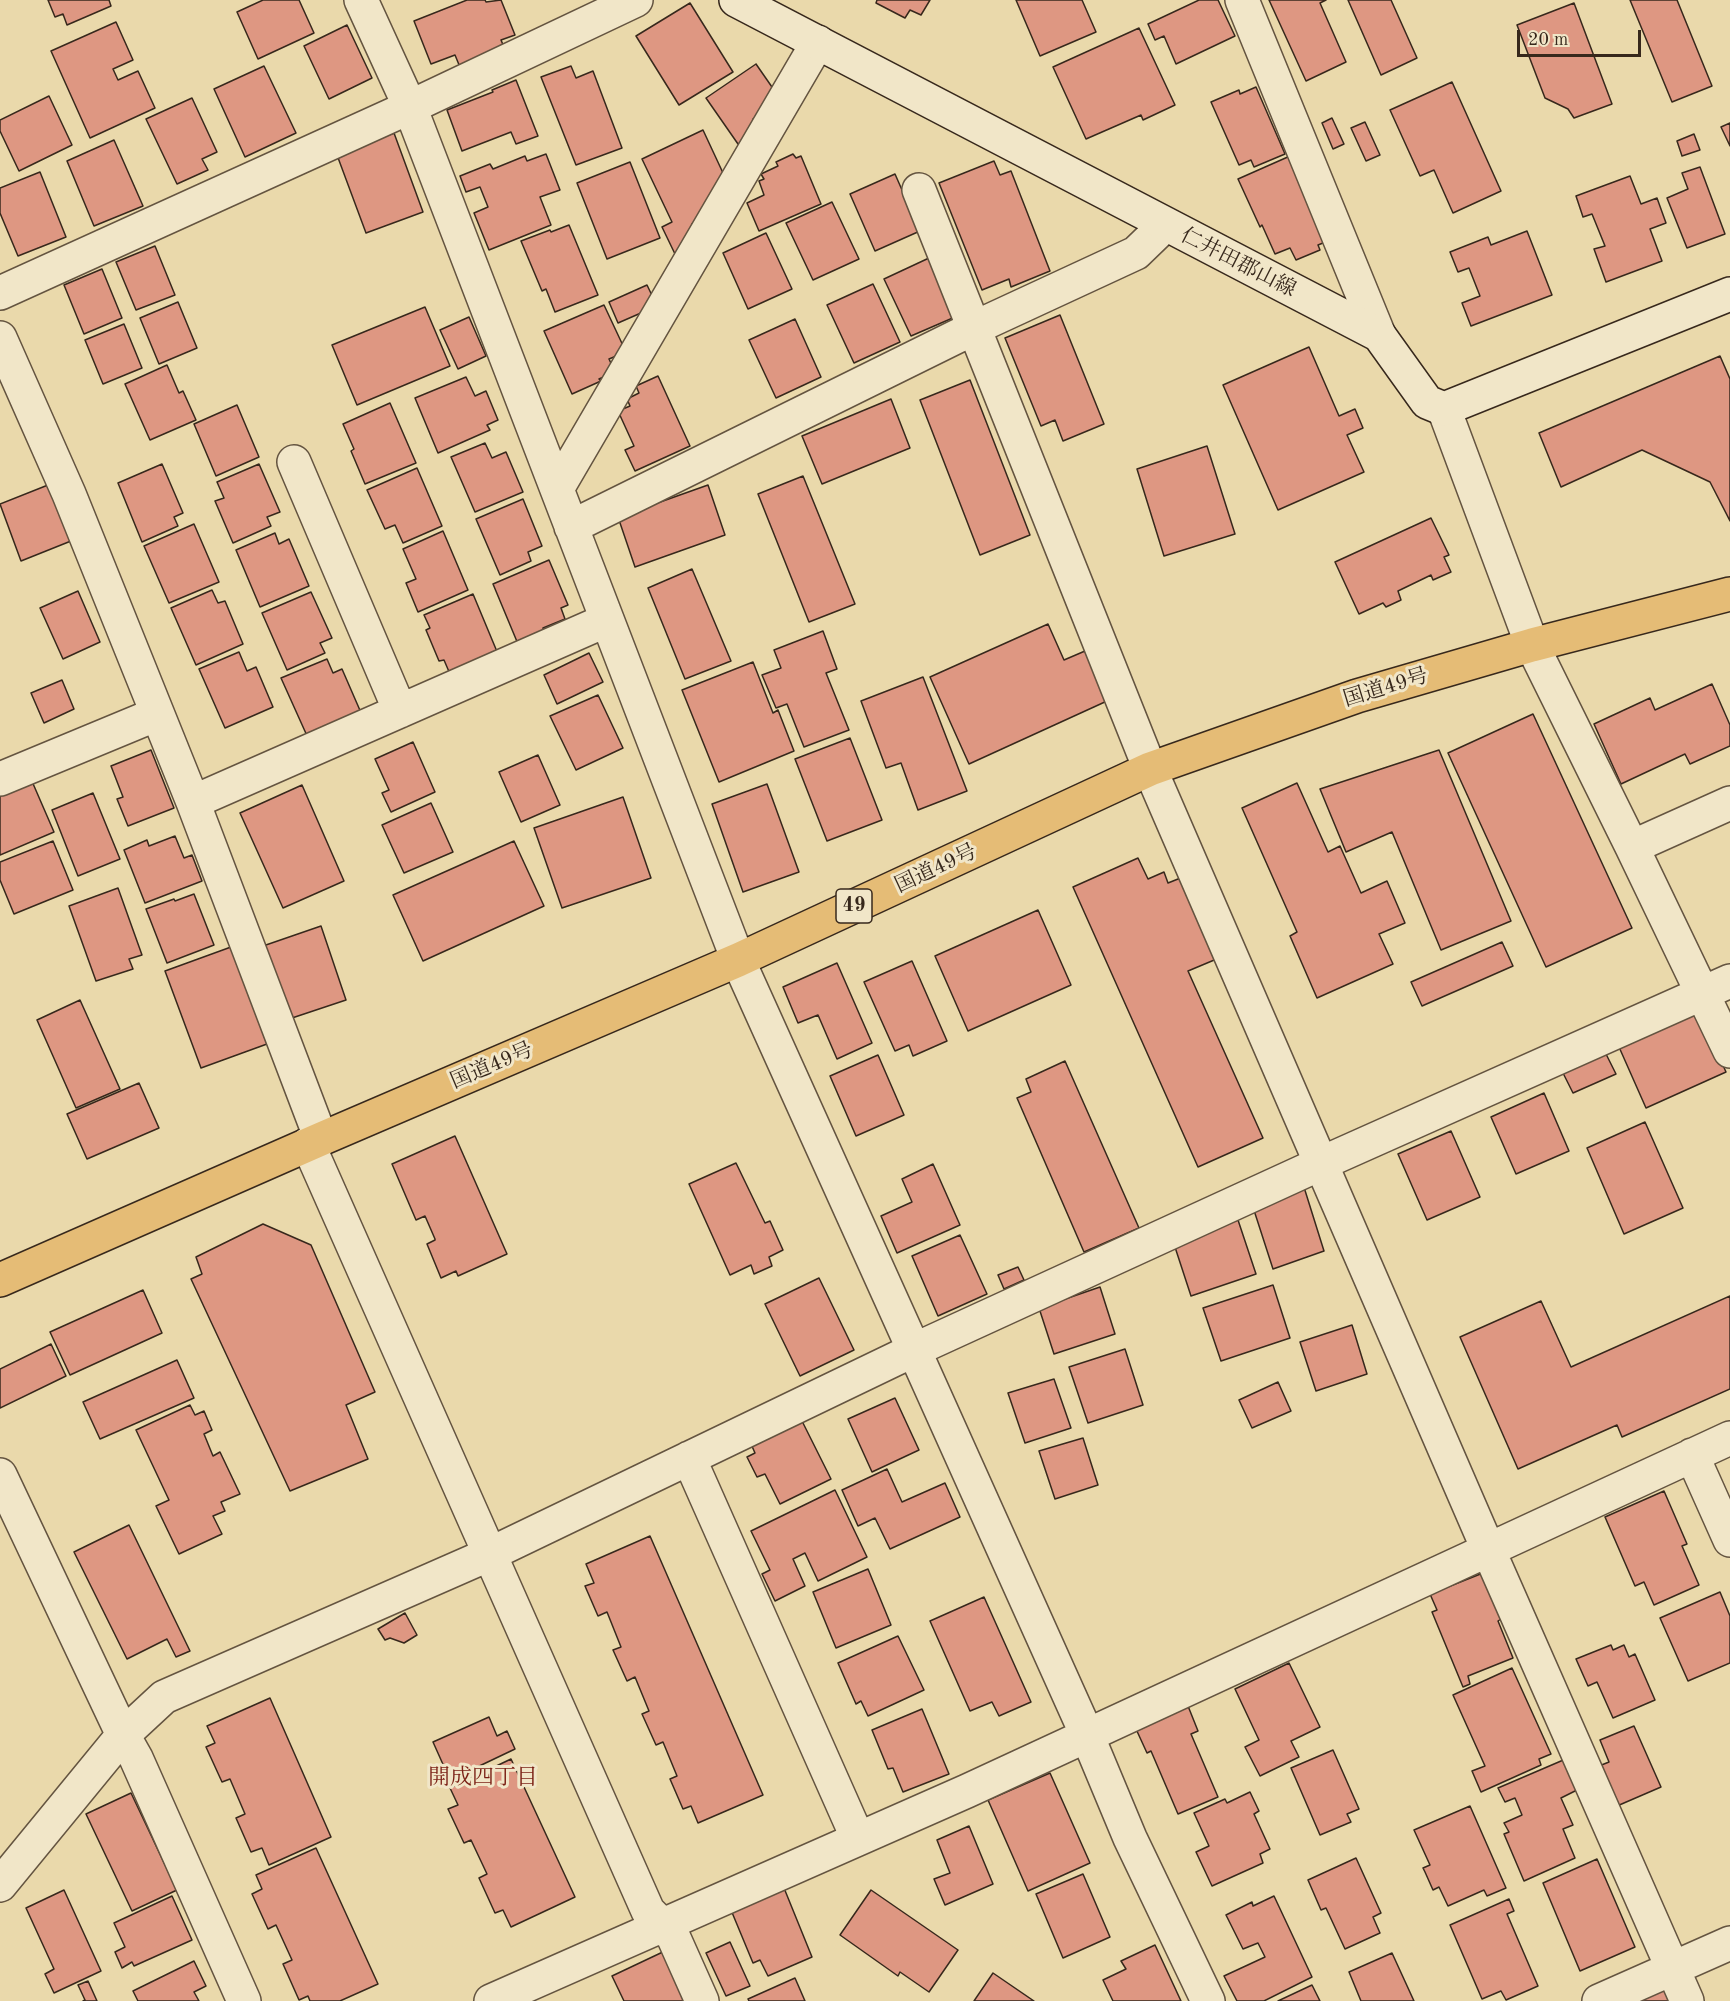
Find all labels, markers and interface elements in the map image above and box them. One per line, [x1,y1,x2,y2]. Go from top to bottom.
scale bar [1520,18,1644,56]
text: 20 m [1528,31,1568,49]
street label: 仁井田郡山線 [1176,223,1300,303]
street label: 国道49号 [1341,663,1431,713]
street label: 国道49号 [891,839,981,899]
road number: 49 [836,889,872,923]
street label: 国道49号 [447,1037,537,1095]
district label: 開成四丁目 [428,1765,538,1791]

